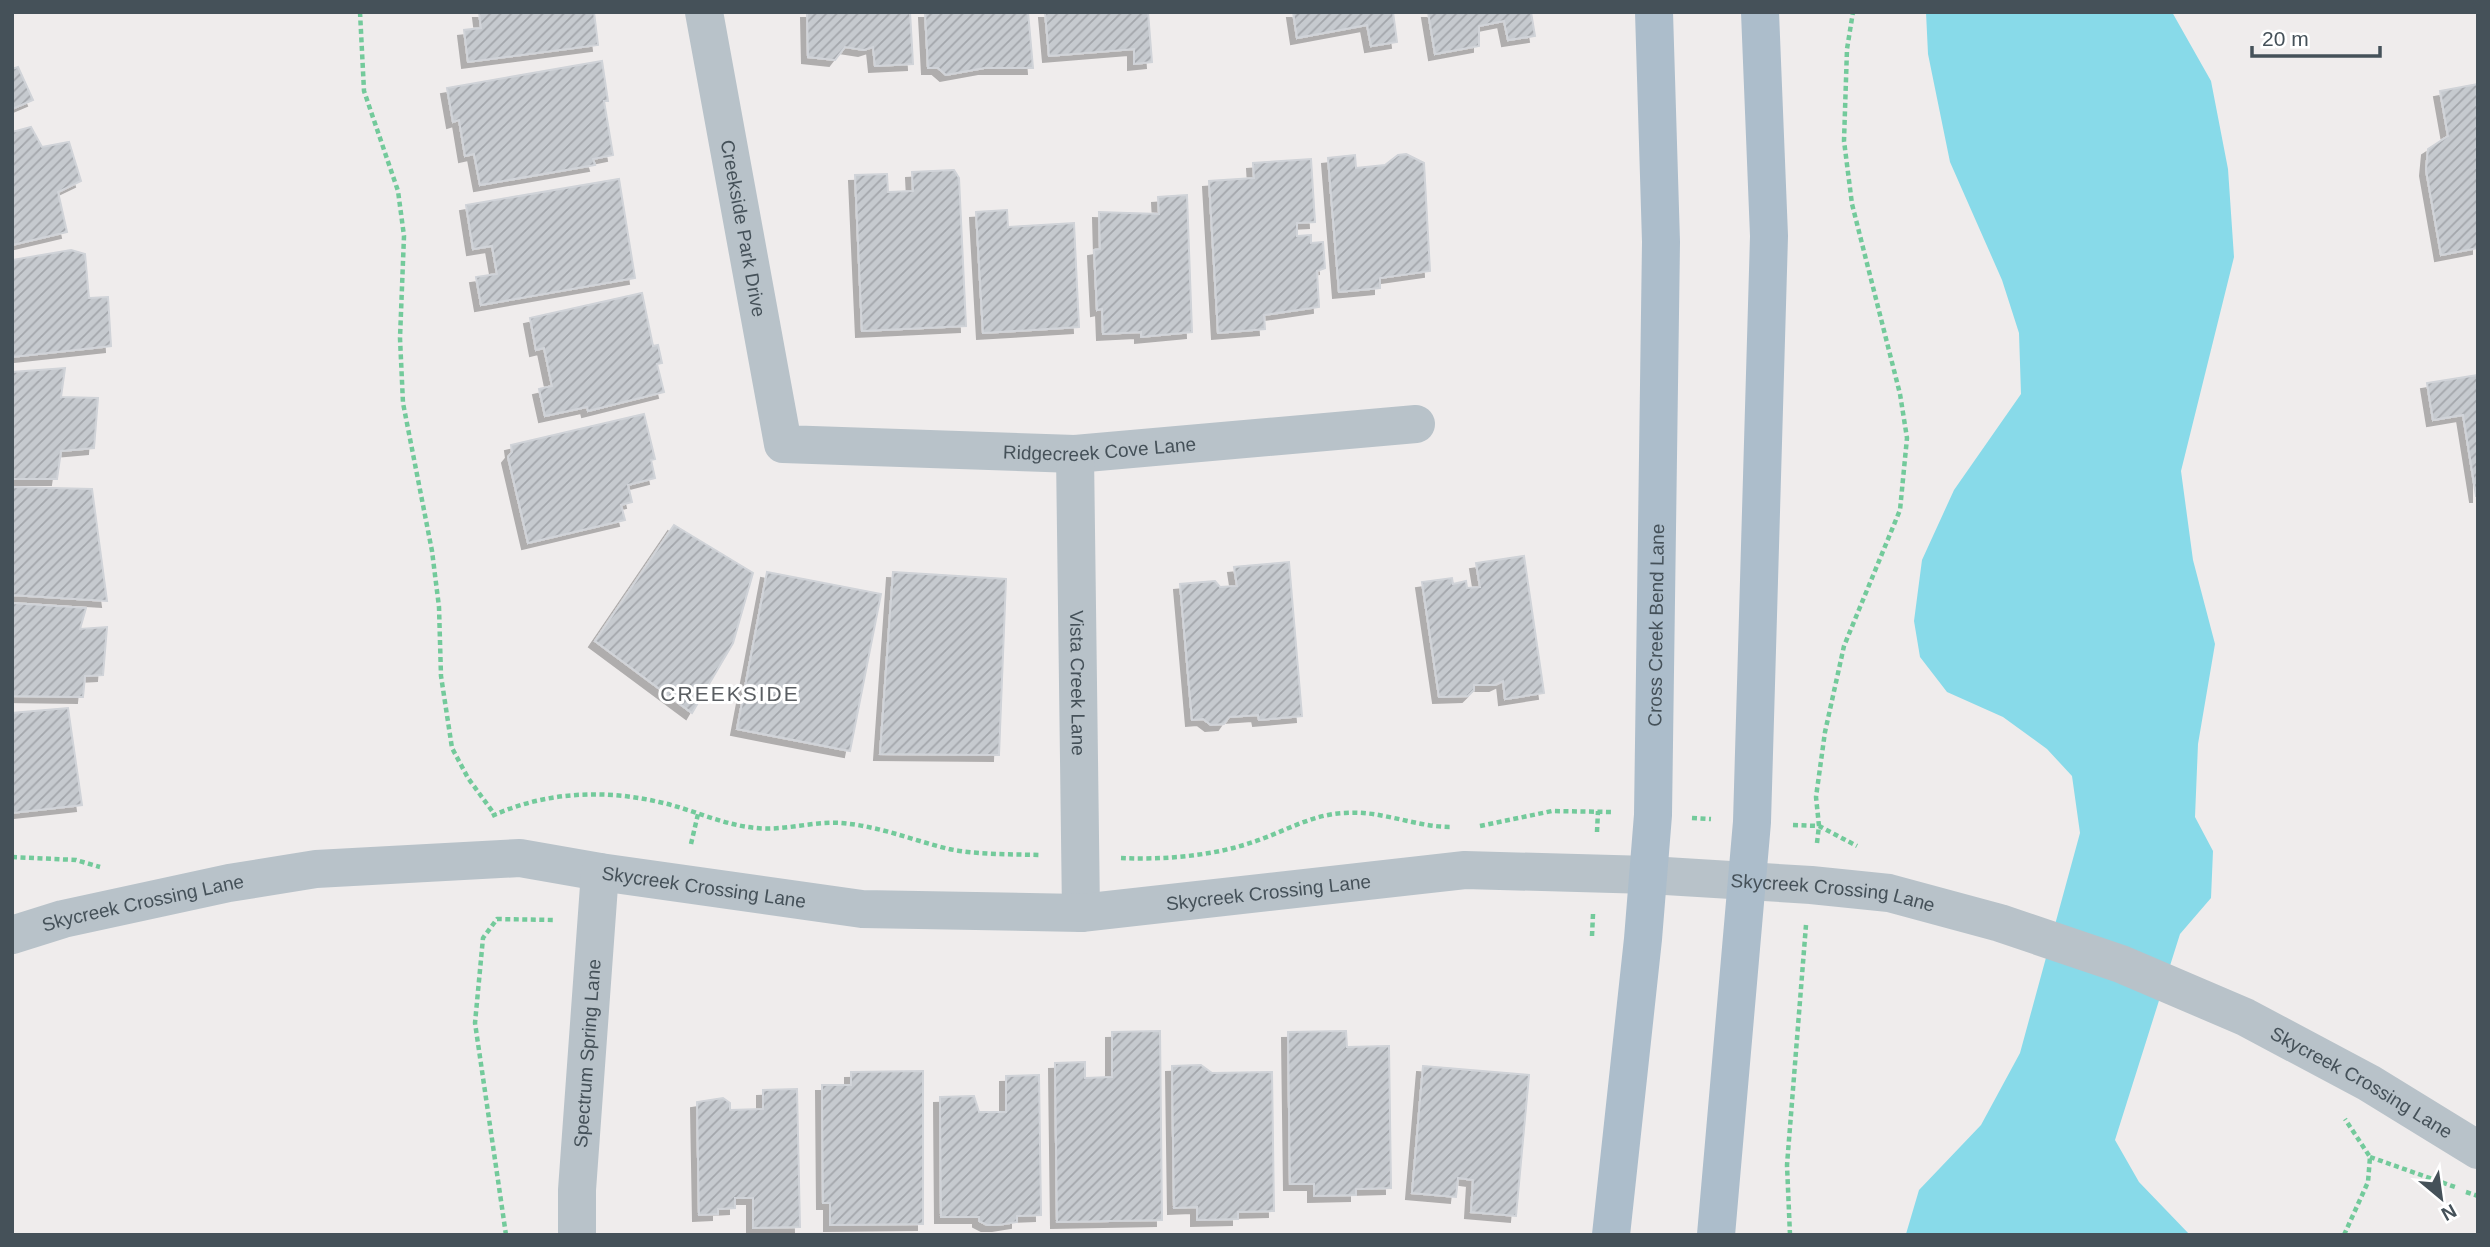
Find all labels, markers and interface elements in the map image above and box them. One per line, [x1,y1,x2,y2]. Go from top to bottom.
scale bar [2252,14,2380,58]
text: 20 m [2262,27,2309,50]
street label: Creekside Park Drive [717,138,770,319]
street label: Ridgecreek Cove Lane [1003,433,1197,465]
street label: Cross Creek Bend Lane [1644,524,1668,727]
street label: Vista Creek Lane [1066,610,1089,756]
district label: CREEKSIDE [660,682,800,705]
street label: Skycreek Crossing Lane [600,862,807,912]
street label: Skycreek Crossing Lane [1730,870,1937,916]
street label: Skycreek Crossing Lane [40,871,245,936]
street label: Skycreek Crossing Lane [1165,871,1372,914]
street label: Spectrum Spring Lane [570,958,605,1149]
street label: Skycreek Crossing Lane [2267,1023,2456,1143]
north arrow [2406,1163,2476,1233]
text: N [2438,1200,2460,1225]

